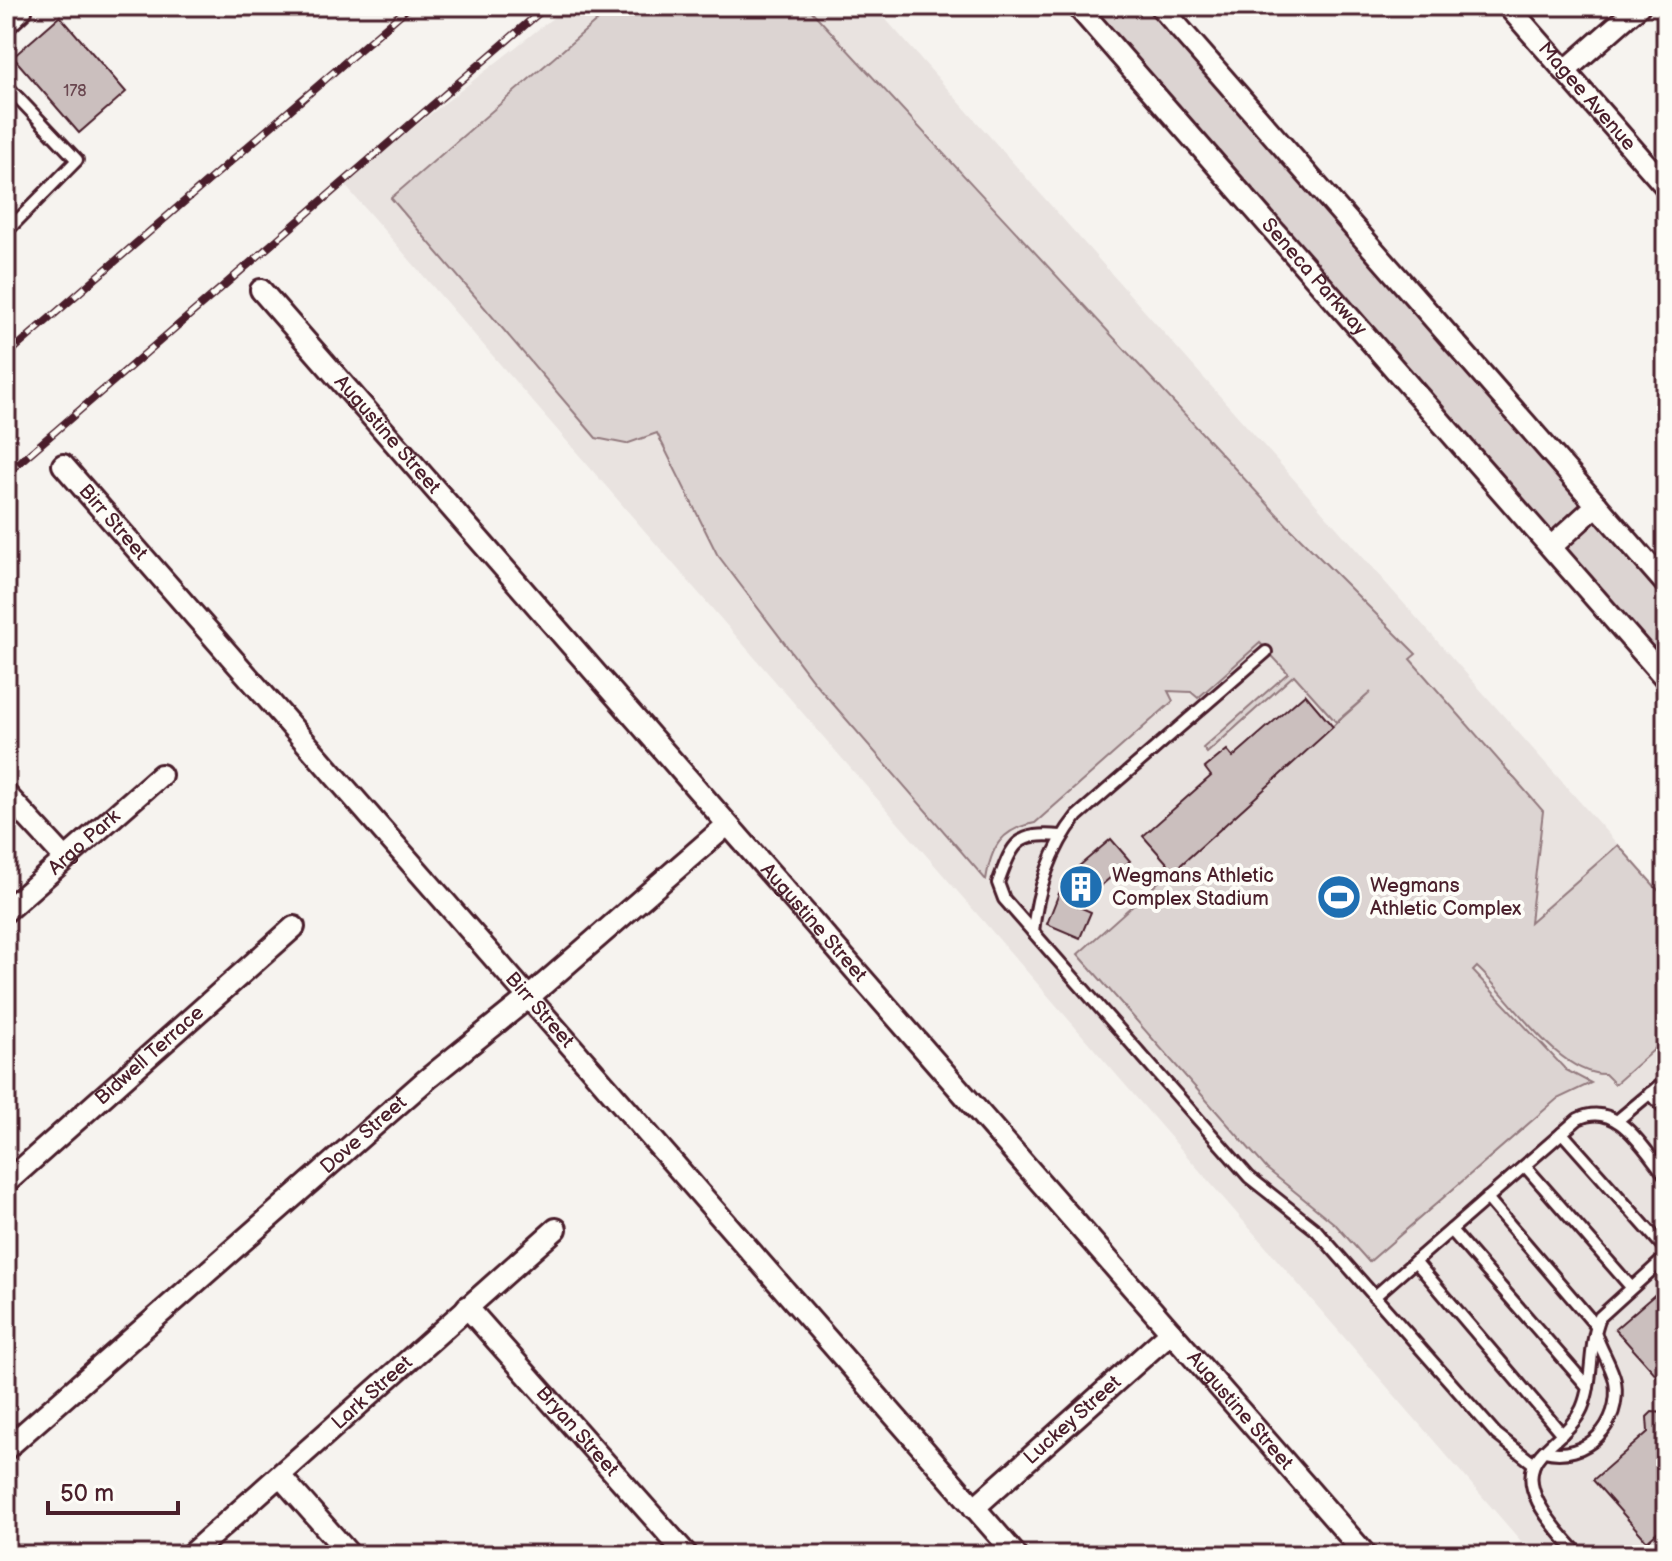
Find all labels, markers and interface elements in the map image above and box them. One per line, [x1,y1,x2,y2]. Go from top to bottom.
street label: Magee Avenue [1533,37,1641,156]
house number: 178 [63,82,87,101]
street label: Seneca Parkway [1256,213,1372,341]
street label: Augustine Street [329,370,446,499]
street label: Birr Street [73,479,153,565]
street label: Argo Park [43,804,125,880]
street label: Augustine Street [755,858,872,987]
building icon: Wegmans Athletic Complex Stadium [1057,863,1105,911]
place label: Wegmans Athletic Complex Stadium [1112,864,1274,911]
sports icon: Wegmans Athletic Complex [1315,873,1363,921]
place label: Wegmans Athletic Complex [1370,874,1522,921]
street label: Birr Street [500,967,579,1053]
street label: Bidwell Terrace [90,1001,209,1110]
street label: Dove Street [316,1091,412,1179]
street label: Augustine Street [1182,1346,1298,1475]
street label: Lark Street [327,1351,417,1435]
street label: Luckey Street [1019,1370,1126,1470]
street label: Bryan Street [531,1381,624,1481]
scale bar [48,1465,178,1515]
text: 50 m [60,1479,114,1508]

